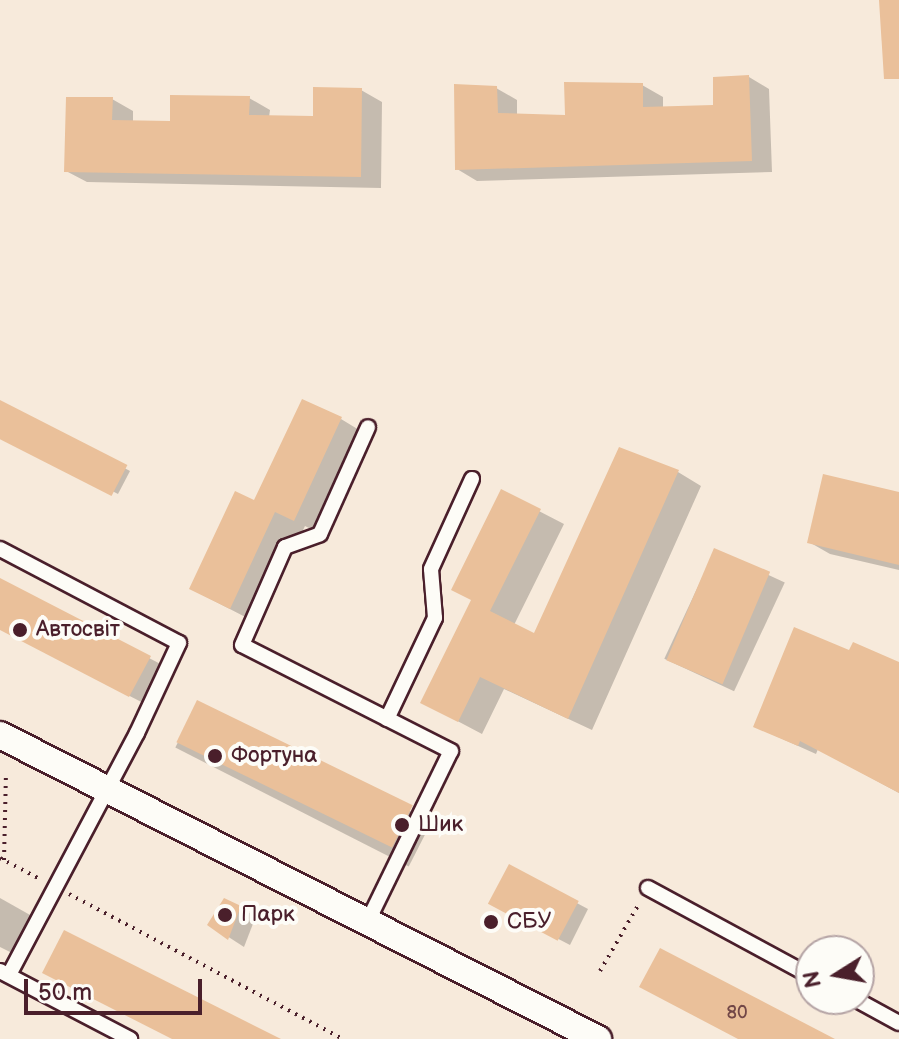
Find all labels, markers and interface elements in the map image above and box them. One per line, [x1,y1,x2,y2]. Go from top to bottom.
place label: Автосвіт [36,617,120,643]
marker: Автосвіт [11,621,29,639]
place label: Фортуна [231,743,317,769]
marker: Фортуна [206,747,224,765]
place label: Шик [418,812,463,838]
marker: Шик [393,816,411,834]
place label: Парк [241,902,295,928]
marker: Парк [216,906,234,924]
place label: СБУ [507,909,552,935]
marker: СБУ [482,913,500,931]
north arrow [795,935,875,1015]
scale bar [28,963,206,1013]
text: N [798,969,828,990]
text: 50 m [38,978,92,1007]
house number: 80 [726,1002,748,1024]

